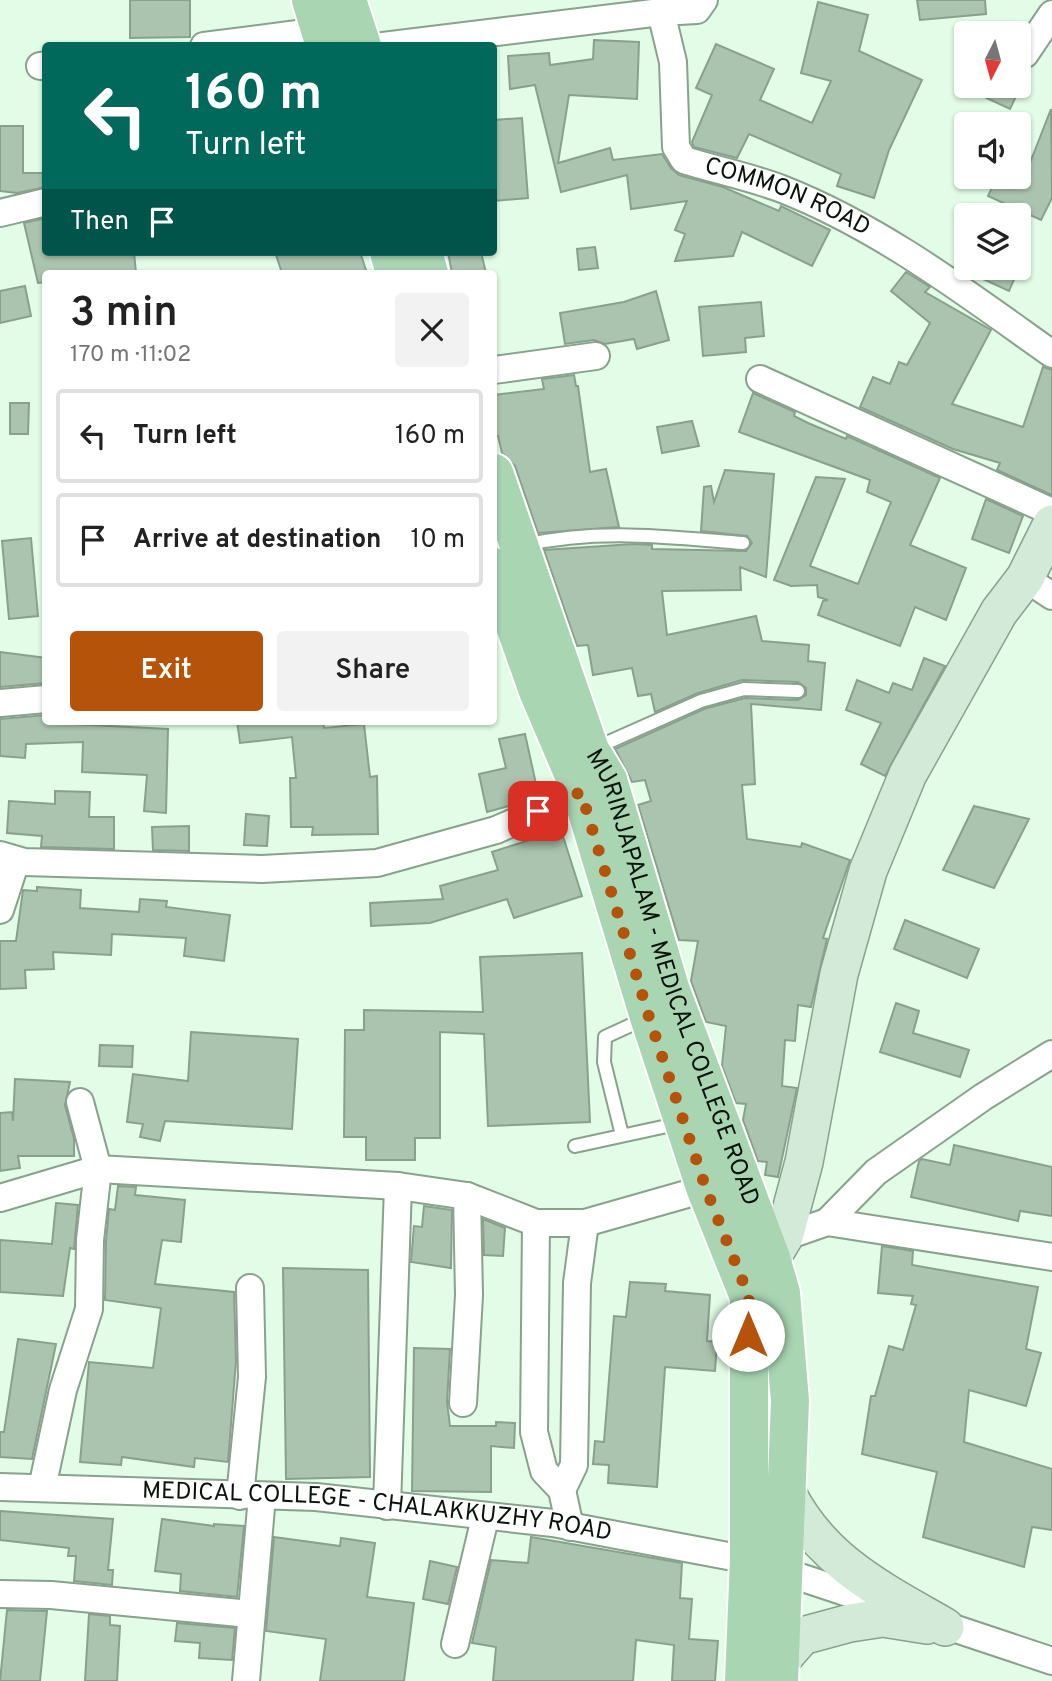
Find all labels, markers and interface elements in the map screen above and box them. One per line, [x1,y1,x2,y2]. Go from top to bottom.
north arrow [954,21,1031,98]
map controls [954,21,1031,280]
text: 160 m [185,65,322,127]
icon: left [70,70,161,161]
button: sound [954,112,1031,189]
text: Turn left [185,126,306,166]
street label: COMMON ROAD [701,152,875,244]
icon: arrive [143,203,181,241]
button: layers [954,203,1031,280]
text: Then [70,206,129,239]
text: 3 min [70,288,178,341]
button: close [395,293,469,367]
text: 170 m · 11:02 [70,341,191,370]
icon: left [74,417,112,455]
text: Turn left [133,420,237,453]
text: 160 m [395,420,465,453]
icon: arrive [74,521,112,559]
text: Arrive at destination [133,524,381,557]
text: 10 m [410,524,465,557]
button: Exit [70,631,263,711]
button: Share [277,631,469,711]
street label: MURINJAPALAM - MEDICAL COLLEGE ROAD [578,744,765,1210]
pin [508,781,568,841]
icon: arrive [519,792,557,830]
position arrow [711,1298,785,1372]
street label: MEDICAL COLLEGE - CHALAKKUZHY ROAD [141,1476,614,1549]

